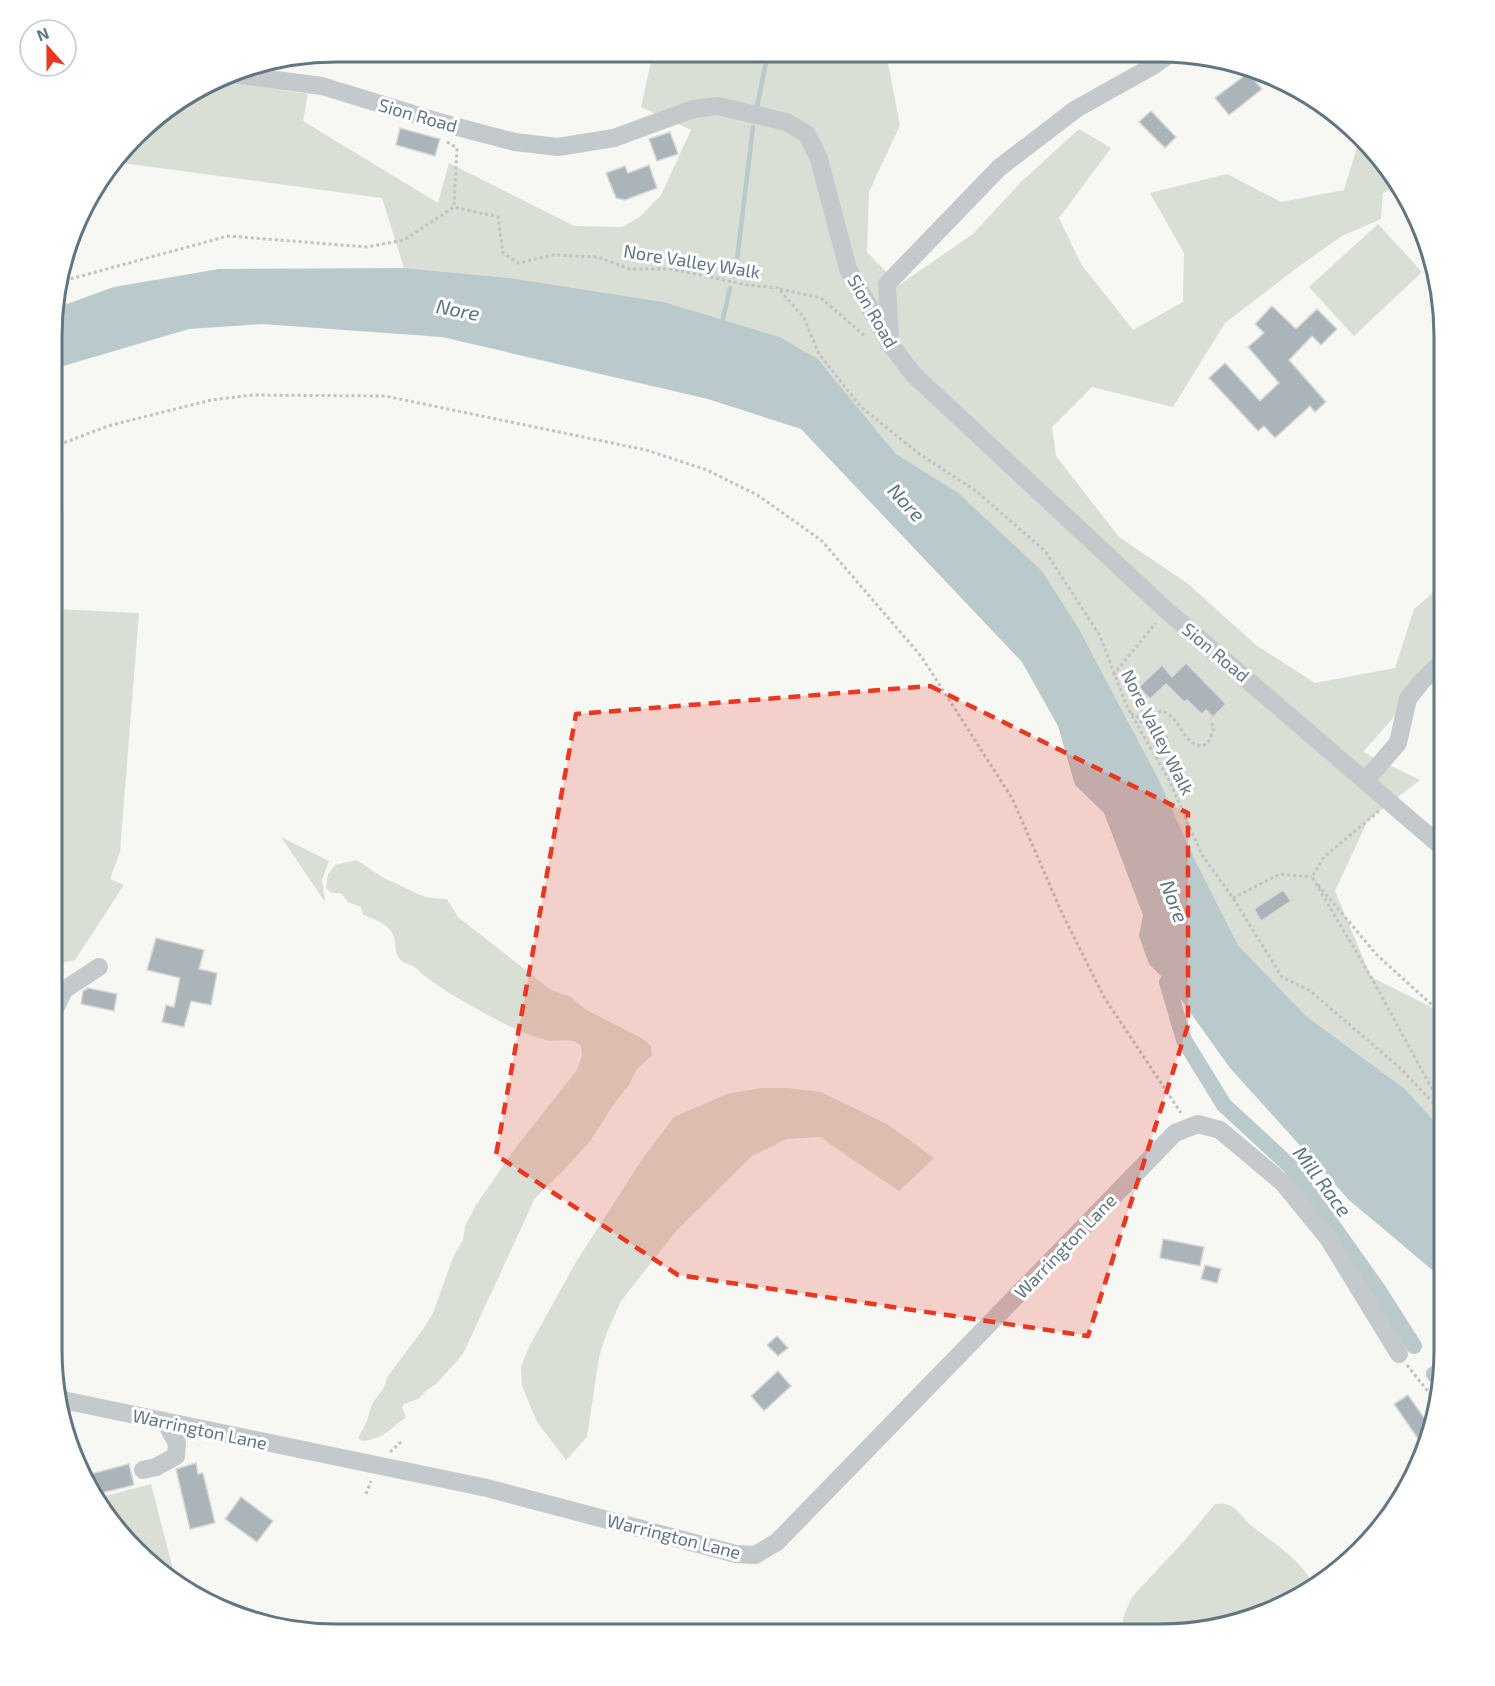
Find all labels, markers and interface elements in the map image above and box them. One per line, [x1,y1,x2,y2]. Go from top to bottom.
north arrow [18,18,78,78]
text: N [34,23,51,44]
street label: Sion Road [376,93,460,137]
street label: Nore Valley Walk [622,239,762,283]
street label: Sion Road [843,271,903,351]
water label: Nore [434,293,482,325]
water label: Nore [883,478,931,526]
street label: Sion Road [1178,618,1254,686]
street label: Nore Valley Walk [1117,666,1199,798]
water label: Nore [1156,876,1194,926]
water label: Mill Race [1289,1141,1357,1221]
street label: Warrington Lane [1010,1189,1120,1303]
street label: Warrington Lane [131,1404,269,1454]
street label: Warrington Lane [605,1509,743,1563]

